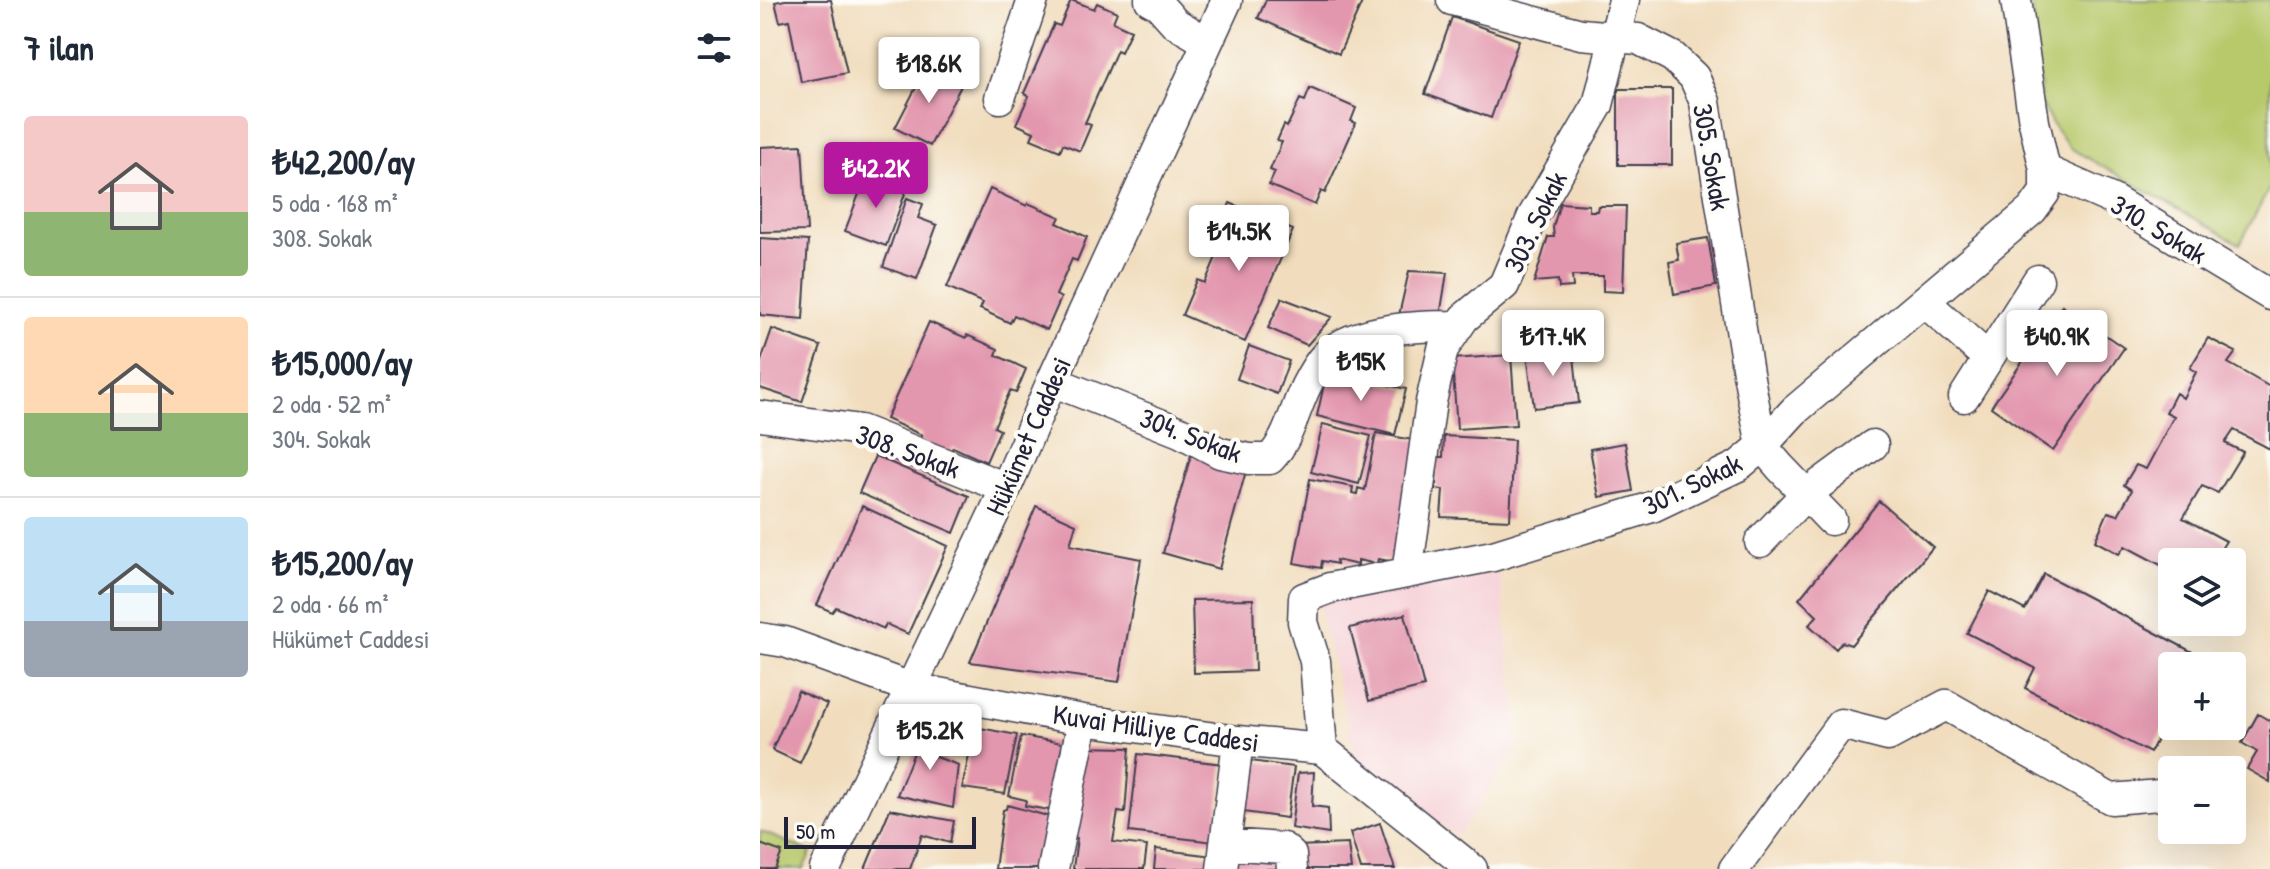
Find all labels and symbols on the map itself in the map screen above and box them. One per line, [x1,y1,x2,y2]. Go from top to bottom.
pin: ₺18.6K [864,37,994,105]
street label: 305. Sokak [1684,101,1740,214]
pin: ₺42.2K [811,142,941,210]
street label: 303. Sokak [1494,165,1576,279]
street label: 310. Sokak [2104,185,2215,273]
pin: ₺14.5K [1174,205,1304,273]
pin: ₺17.4K [1488,310,1618,378]
pin: ₺40.9K [1992,310,2122,378]
pin: ₺15K [1314,335,1408,403]
street label: Hükümet Caddesi [976,351,1080,521]
street label: 304. Sokak [1135,398,1248,472]
street label: 308. Sokak [851,415,966,487]
street label: 301. Sokak [1636,444,1748,524]
street label: Kuvai Milliye Caddesi [1050,695,1262,761]
pin: ₺15.2K [865,704,995,772]
scale bar [784,813,976,849]

